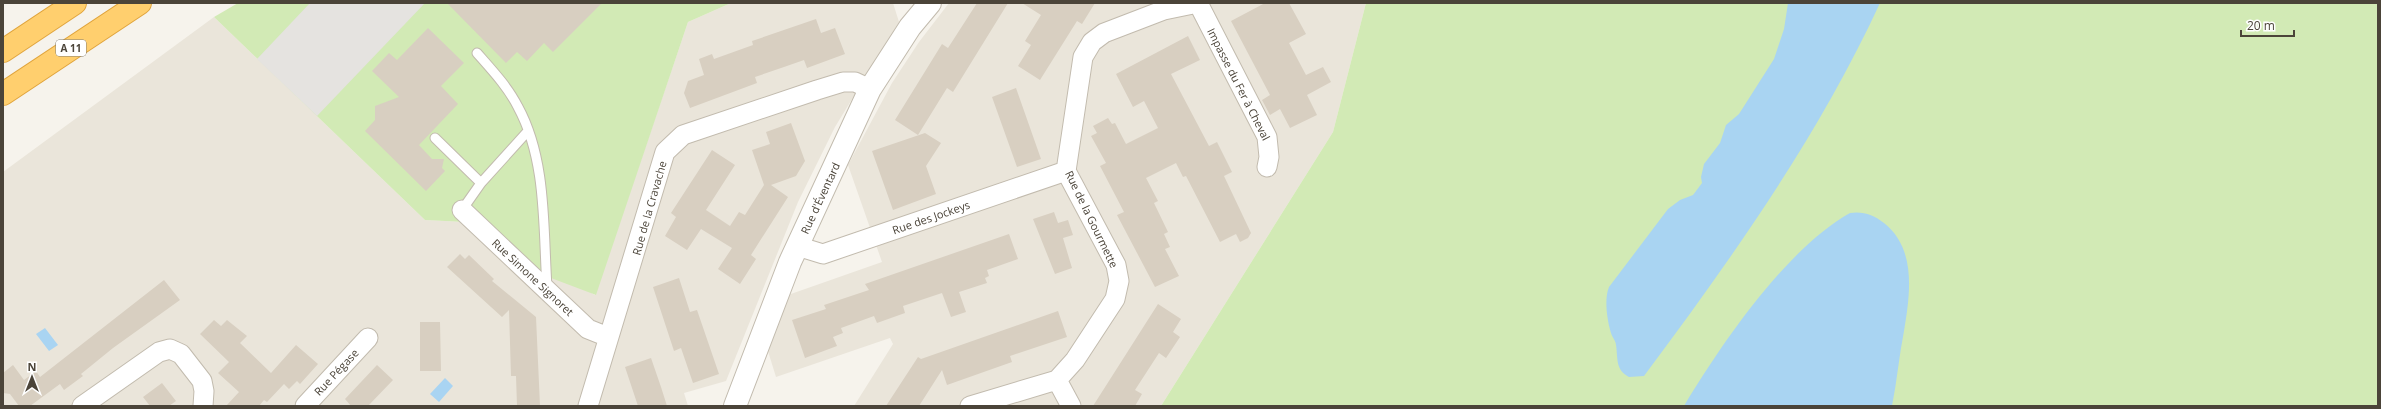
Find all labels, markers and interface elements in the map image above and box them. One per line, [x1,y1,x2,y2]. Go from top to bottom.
scale bar [2241,12,2294,38]
text: 20 m [2247,17,2275,34]
street label: Impasse du Fer à Cheval [1204,25,1274,143]
road number: A 11 [56,40,86,56]
street label: Rue de la Cravache [628,159,670,257]
street label: Rue d'Éventard [797,160,843,236]
street label: Rue de la Gourmette [1062,168,1122,270]
street label: Rue des Jockeys [890,197,972,237]
street label: Rue Simone Signoret [489,235,577,319]
street label: Rue Pégase [310,345,362,399]
north arrow [12,357,52,397]
text: N [28,359,36,374]

